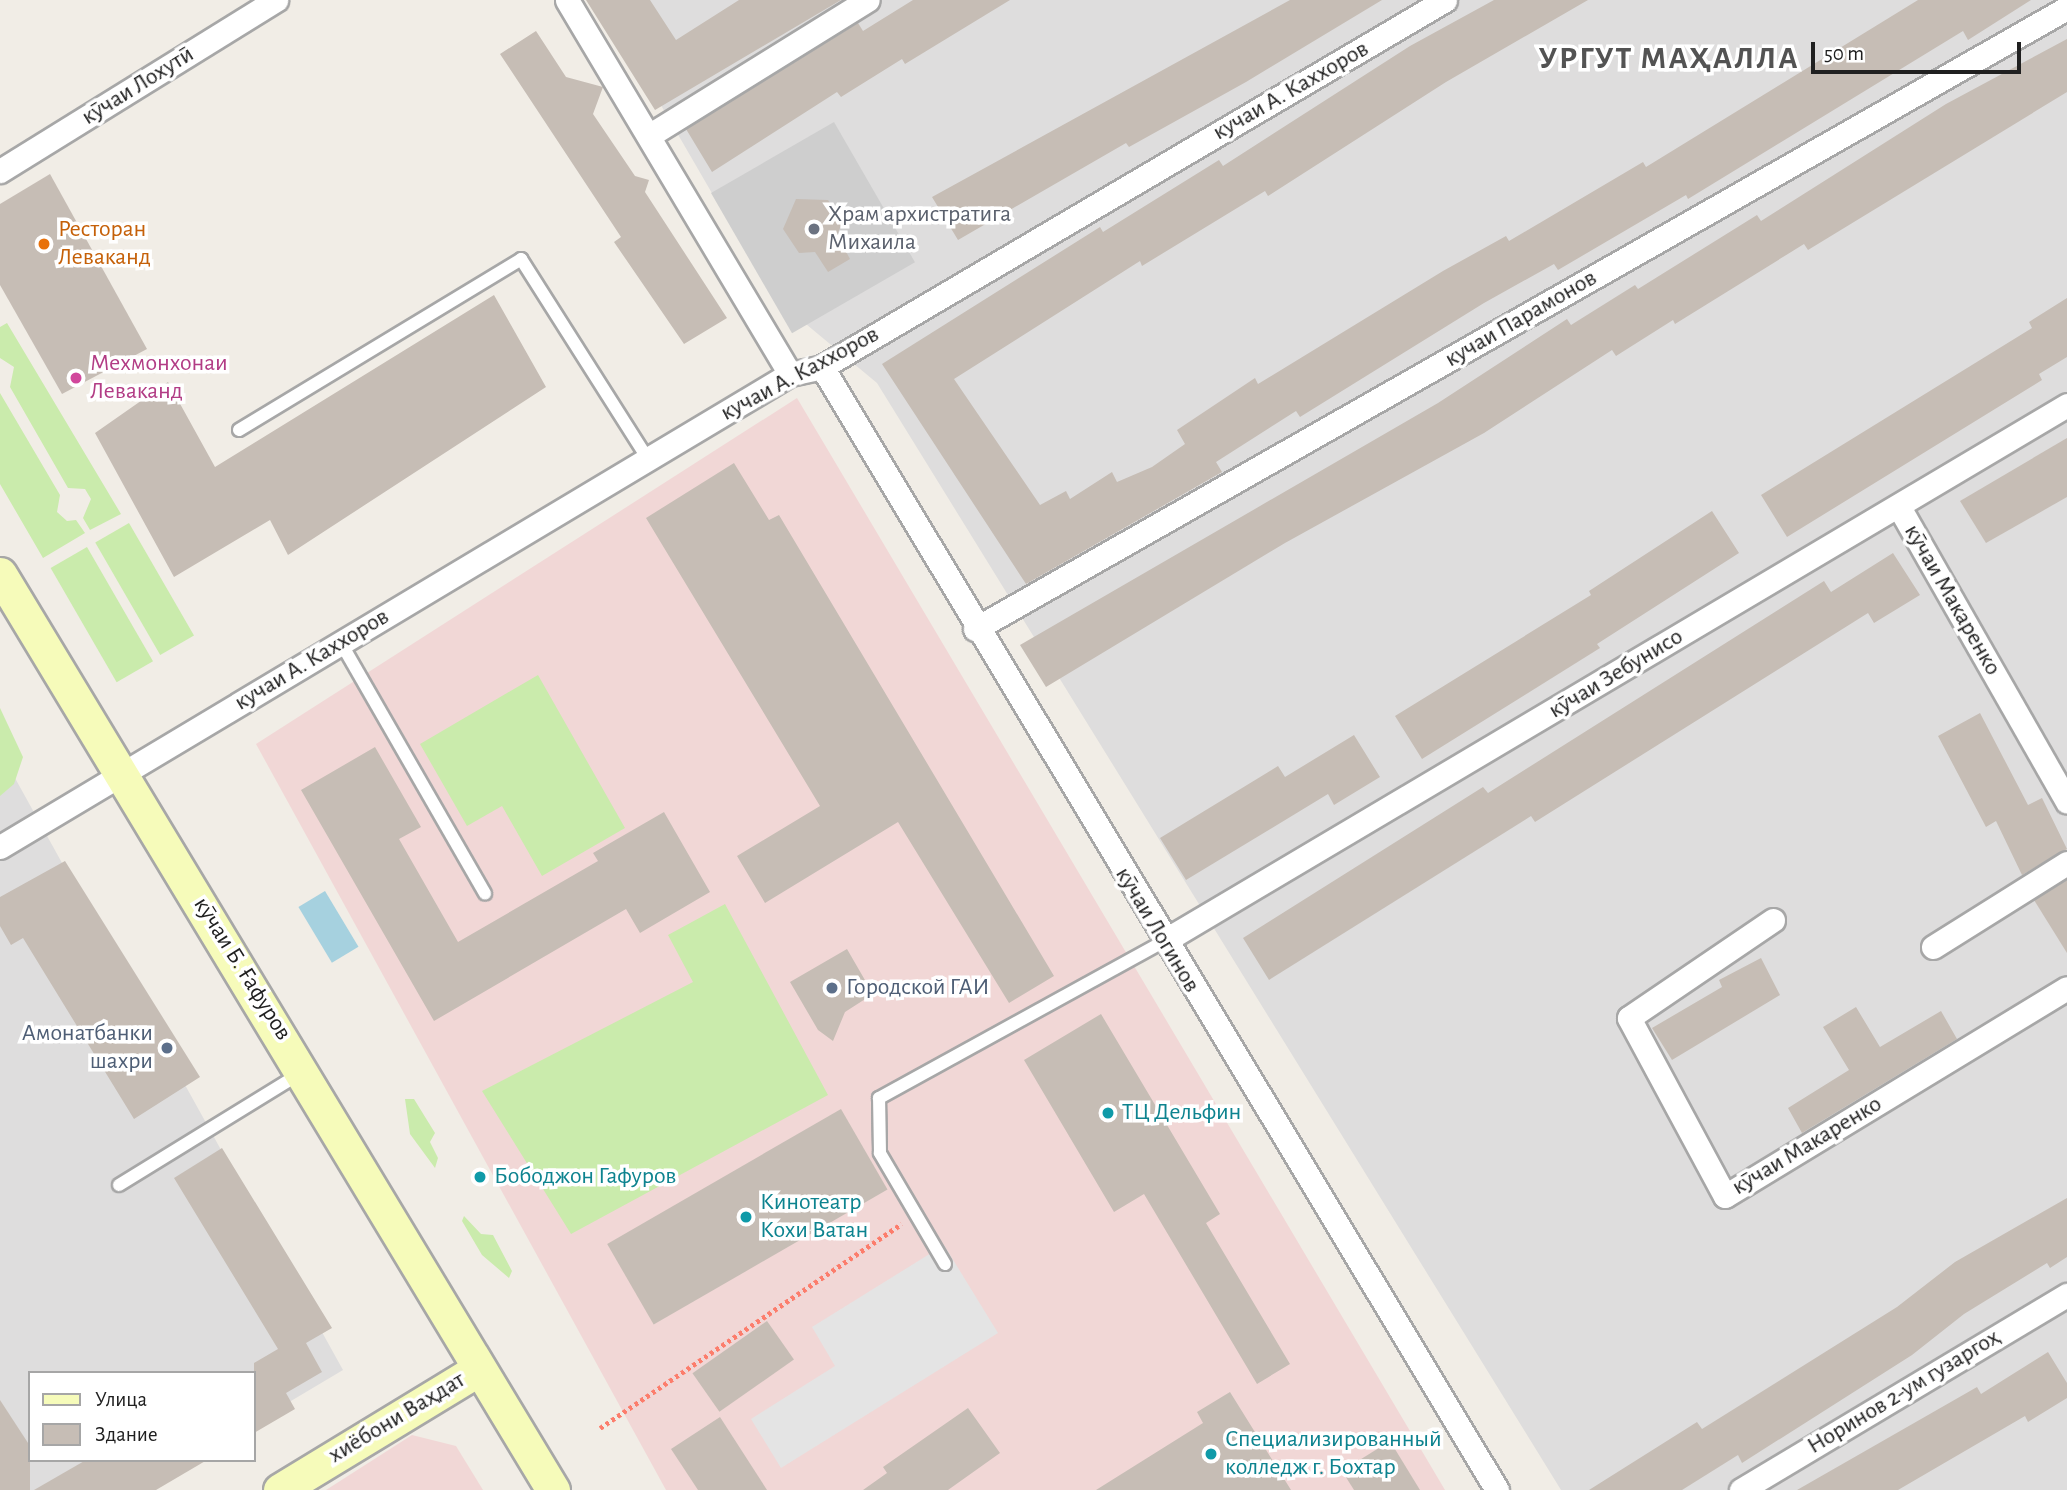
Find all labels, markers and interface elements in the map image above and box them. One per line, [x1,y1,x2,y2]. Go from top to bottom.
scale bar [1815,28,2025,72]
street label: кучаи А. Каххоров [1208,35,1374,147]
district label: УРГУТ МАҲАЛЛА [1540,39,1798,77]
street label: кӯчаи Лохутӣ [76,40,200,132]
text: 50 m [1824,43,1864,64]
place label: Храм архистратига Михаила [828,201,1011,257]
place label: Ресторан Леваканд [58,216,151,272]
marker: Храм архистратига Михаила [806,221,822,237]
marker: Ресторан Леваканд [36,236,52,252]
street label: кучаи Парамонов [1440,264,1602,374]
street label: кучаи А. Каххоров [716,320,884,428]
place label: Мехмонхонаи Леваканд [90,350,228,406]
marker: Мехмонхонаи Леваканд [68,370,84,386]
street label: кӯчаи Макаренко [1897,519,2007,681]
street label: кучаи А. Каххоров [229,603,395,717]
street label: кӯчаи Зебунисо [1544,623,1688,725]
street label: кӯчаи Логинов [1108,862,1206,998]
street label: кӯчаи Б. Ғафуров [187,892,297,1046]
place label: Городской ГАИ [846,974,990,1002]
marker: Городской ГАИ [824,980,840,996]
place label: Амонатбанки шахри [22,1020,153,1076]
marker: Амонатбанки шахри [159,1040,175,1056]
street label: кӯчаи Макаренко [1727,1090,1887,1202]
place label: ТЦ Дельфин [1122,1099,1241,1127]
marker: ТЦ Дельфин [1100,1105,1116,1121]
place label: Бободжон Гафуров [494,1163,676,1191]
marker: Бободжон Гафуров [472,1169,488,1185]
place label: Кинотеатр Кохи Ватан [760,1189,868,1245]
marker: Кинотеатр Кохи Ватан [738,1209,754,1225]
street label: Норинов 2-ум гузаргоҳ [1802,1323,2006,1461]
street label: хиёбони Ваҳдат [323,1366,471,1470]
legend [28,1371,256,1462]
text: Улица [95,1389,147,1410]
text: Здание [95,1424,158,1445]
place label: Специализированный колледж г. Бохтар [1225,1426,1442,1482]
marker: Специализированный колледж г. Бохтар [1203,1446,1219,1462]

